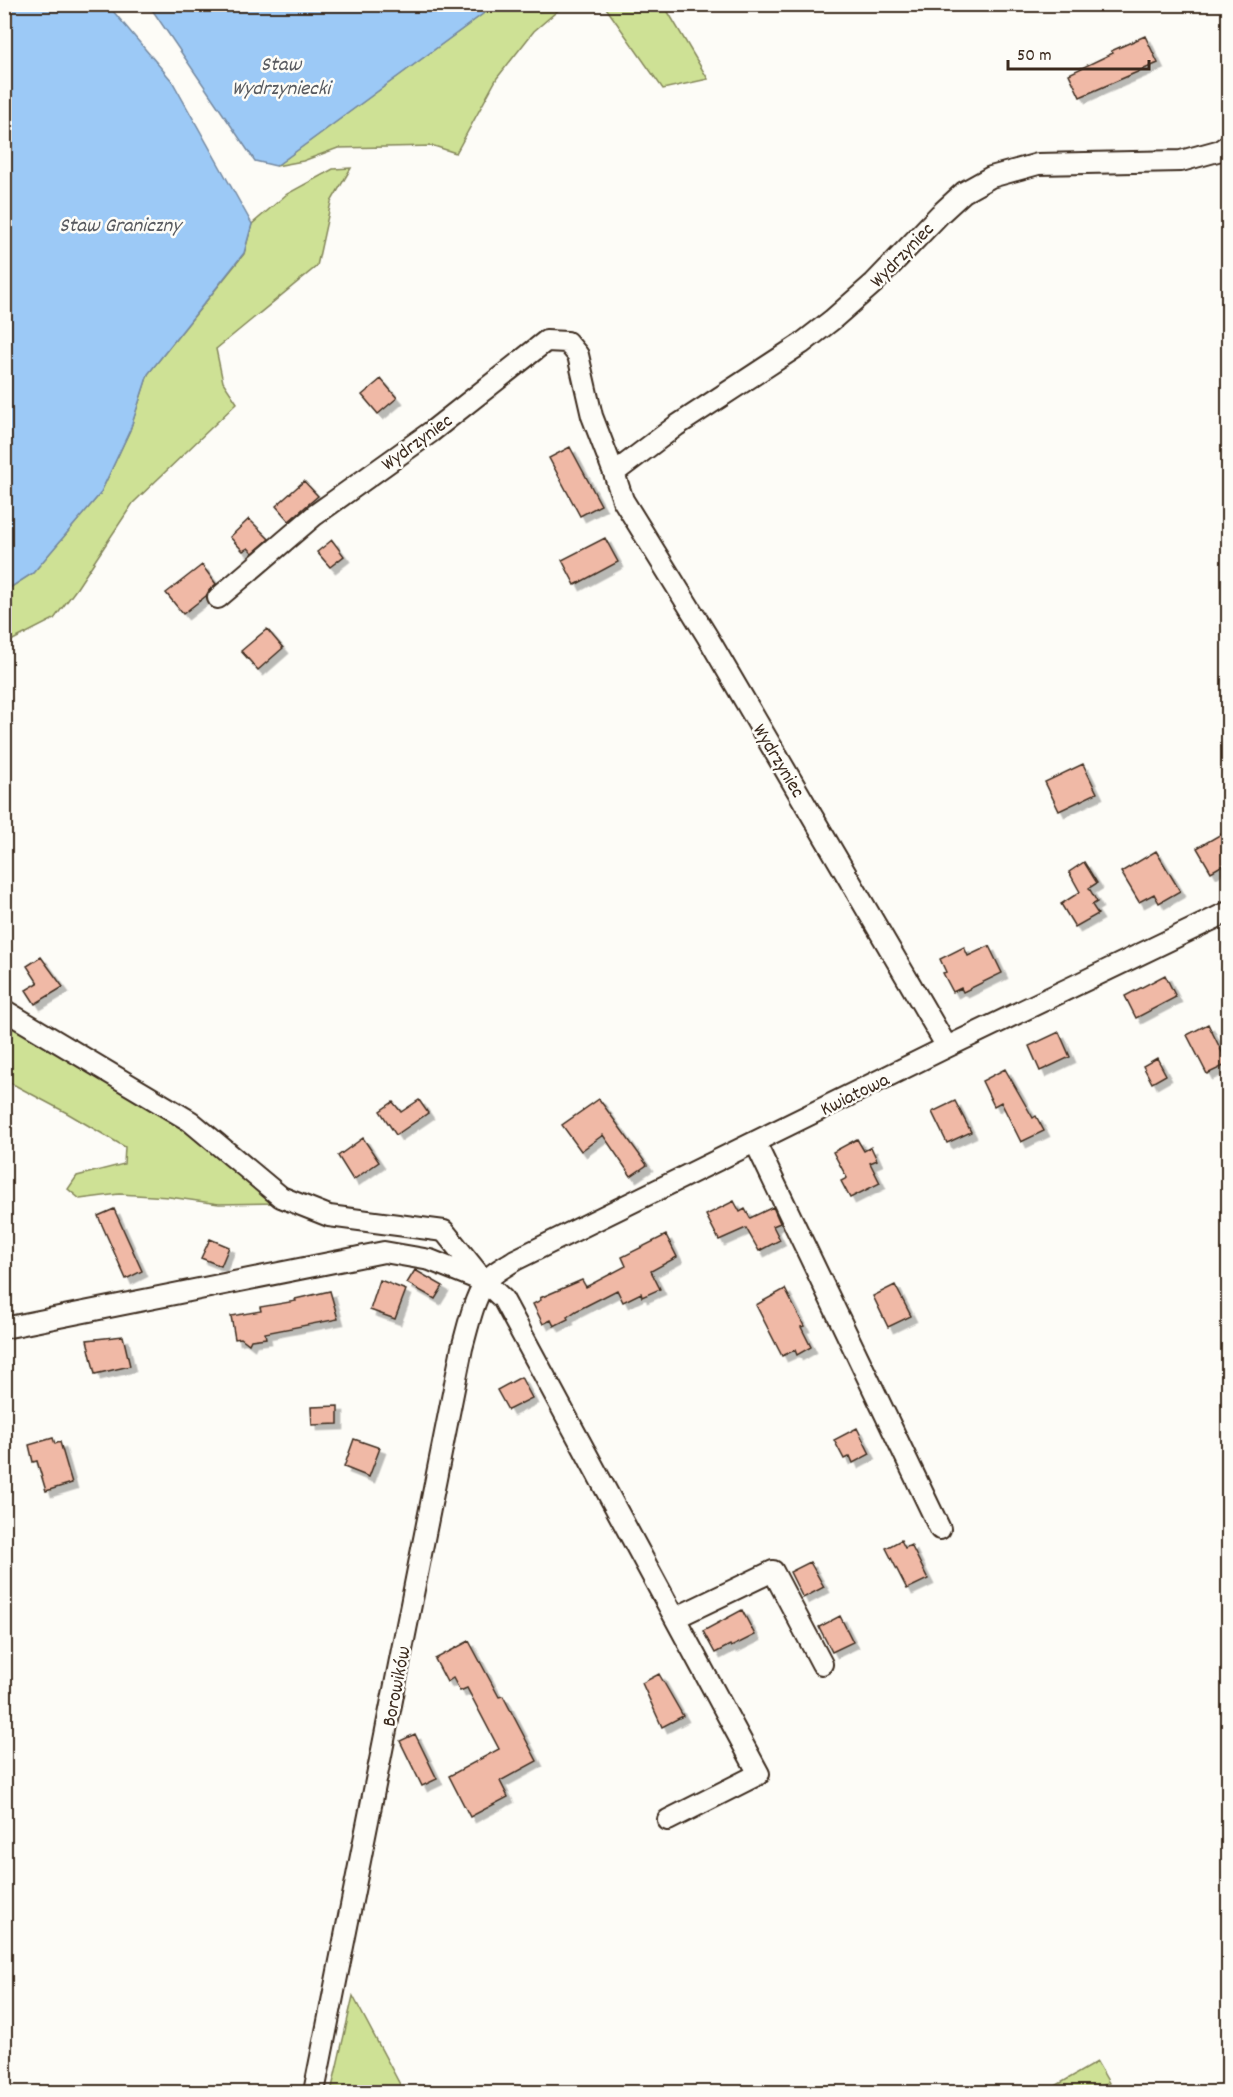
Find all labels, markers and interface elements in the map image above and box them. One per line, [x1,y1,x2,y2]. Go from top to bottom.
scale bar [1008,33,1149,71]
text: 50 m [1017,44,1052,69]
water label: Staw Wydrzyniecki [232,51,333,105]
water label: Staw Graniczny [59,212,183,242]
street label: Wydrzyniec [865,217,942,295]
street label: Wydrzyniec [376,408,459,479]
street label: Wydrzyniec [744,719,811,804]
street label: Kwiatowa [816,1067,895,1124]
street label: Borowików [376,1644,419,1729]

